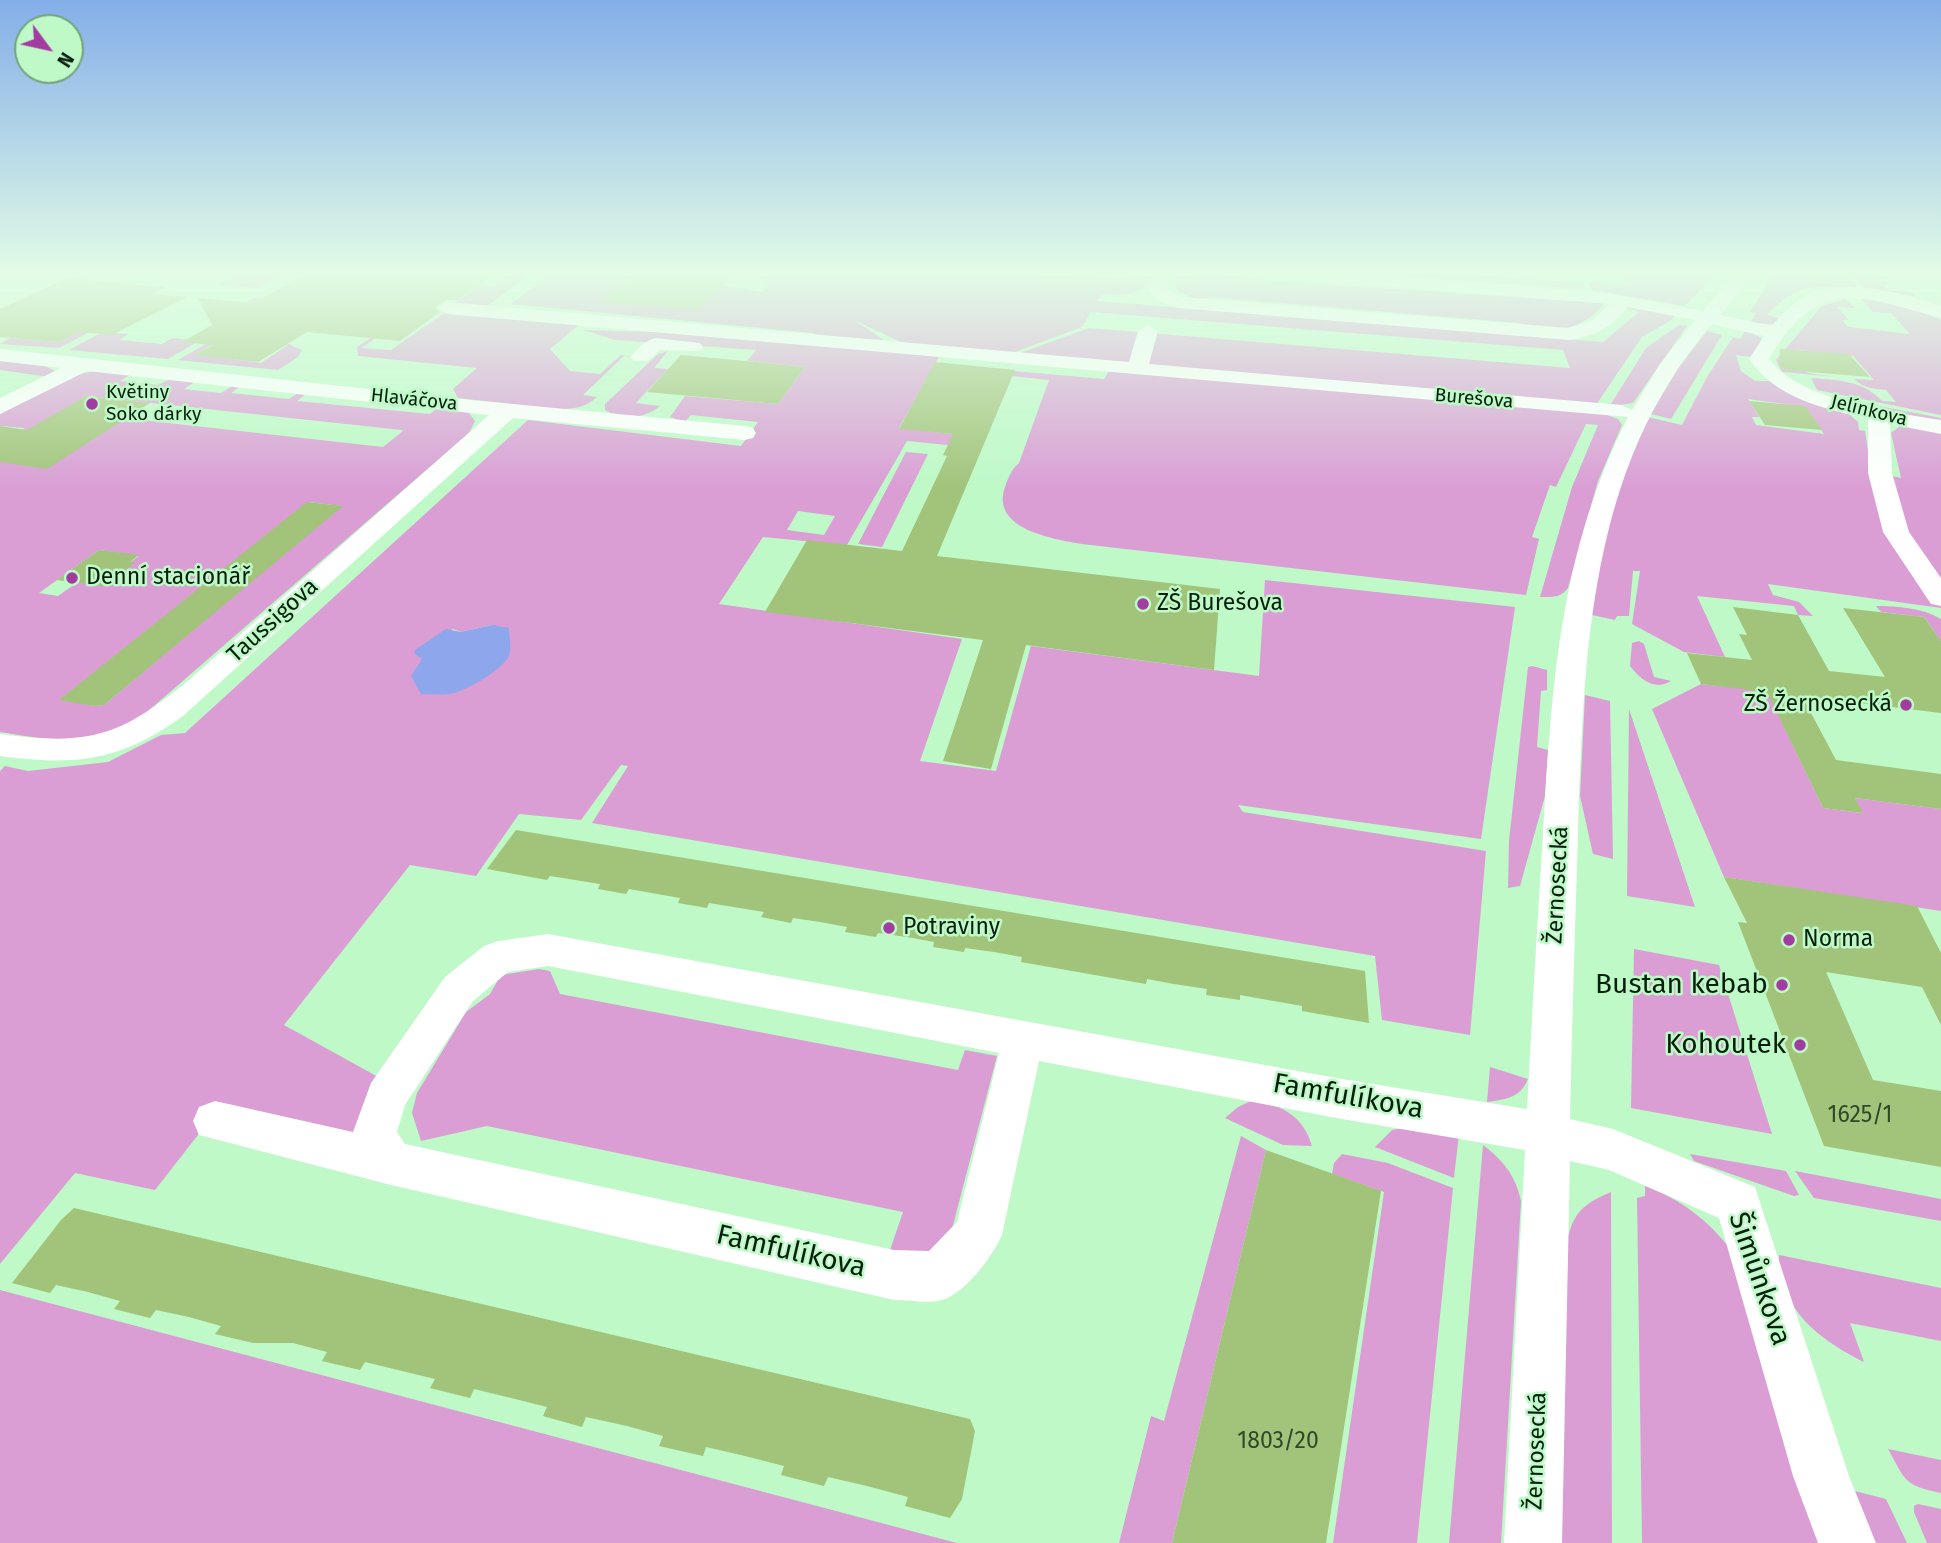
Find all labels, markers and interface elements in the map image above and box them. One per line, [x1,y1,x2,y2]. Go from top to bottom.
north arrow [14,14,84,84]
text: N [52,48,78,71]
place label: Květiny Soko dárky [106,382,201,426]
street label: Hlaváčova [370,384,458,416]
street label: Burešova [1434,384,1514,414]
street label: Jelínkova [1828,390,1910,432]
marker: Květiny Soko dárky [84,396,100,412]
place label: Denní stacionář [86,564,250,592]
marker: Denní stacionář [64,570,80,586]
street label: Taussigova [222,573,324,669]
place label: ZŠ Burešova [1157,590,1283,618]
marker: ZŠ Burešova [1135,596,1151,612]
place label: ZŠ Žernosecká [1744,691,1892,719]
marker: ZŠ Žernosecká [1898,697,1914,713]
street label: Žernosecká [1541,825,1575,945]
place label: Potraviny [903,914,1000,942]
marker: Potraviny [881,920,897,936]
place label: Norma [1803,926,1873,954]
marker: Norma [1781,932,1797,948]
place label: Bustan kebab [1595,968,1768,1002]
marker: Bustan kebab [1774,977,1790,993]
place label: Kohoutek [1665,1028,1786,1062]
marker: Kohoutek [1792,1037,1808,1053]
street label: Famfulíkova [1270,1067,1426,1127]
house number: 1625/1 [1828,1102,1892,1130]
street label: Šimůnkova [1721,1208,1797,1350]
street label: Famfulíkova [713,1218,869,1286]
street label: Žernosecká [1521,1392,1553,1510]
house number: 1803/20 [1237,1428,1319,1456]

